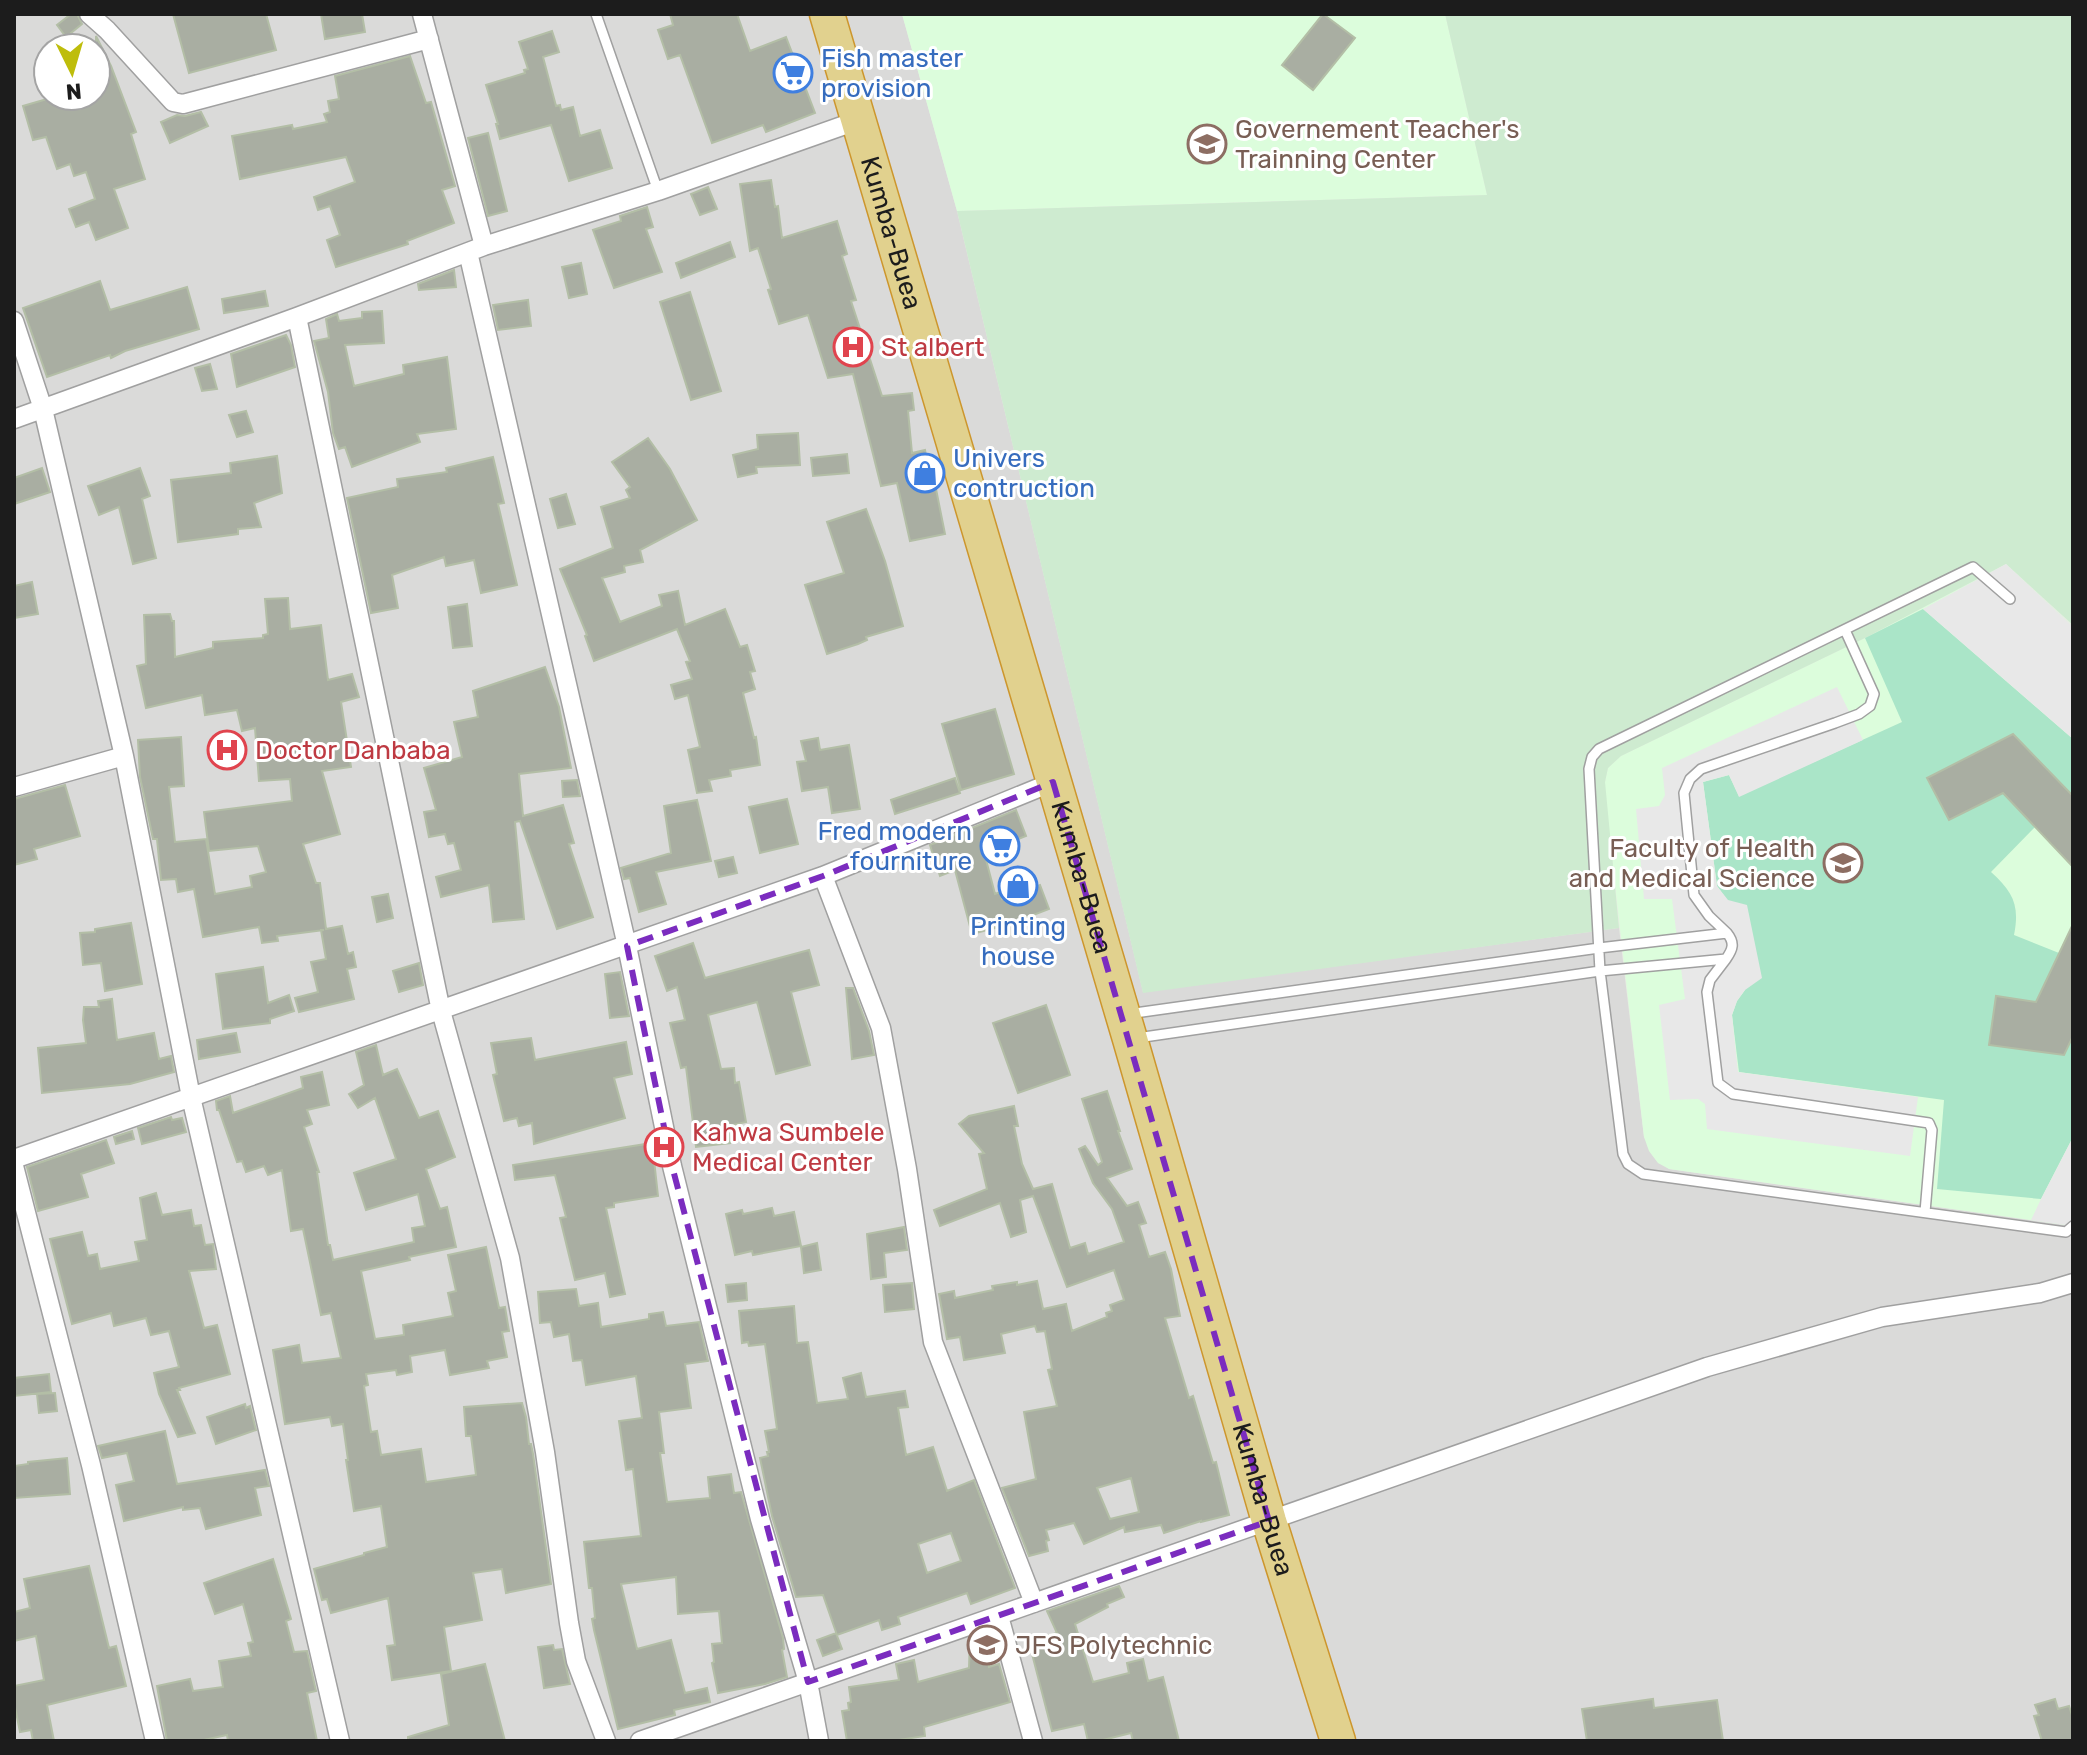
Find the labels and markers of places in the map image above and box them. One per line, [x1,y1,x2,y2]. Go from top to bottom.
place label: Fish master provision [821,43,963,104]
supermarket icon: Fish master provision [772,52,814,94]
place label: Governement Teacher's Trainning Center [1235,114,1519,175]
school or university icon: Governement Teacher's Trainning Center [1186,123,1228,165]
hospital icon: St albert [832,326,874,368]
place label: St albert [881,332,984,363]
place label: Univers contruction [953,443,1095,504]
shop icon: Univers contruction [904,452,946,494]
hospital icon: Doctor Danbaba [206,729,248,771]
place label: Doctor Danbaba [255,735,451,766]
place label: Fred modern fourniture [817,816,972,877]
supermarket icon: Fred modern fourniture [979,825,1021,867]
place label: Faculty of Health and Medical Science [1569,833,1815,894]
school or university icon: Faculty of Health and Medical Science [1822,842,1864,884]
shop icon: Printing house [997,865,1039,907]
place label: Printing house [970,911,1066,972]
place label: Kahwa Sumbele Medical Center [692,1117,884,1178]
hospital icon: Kahwa Sumbele Medical Center [643,1126,685,1168]
school or university icon: JFS Polytechnic [966,1624,1008,1666]
place label: JFS Polytechnic [1015,1630,1212,1661]

